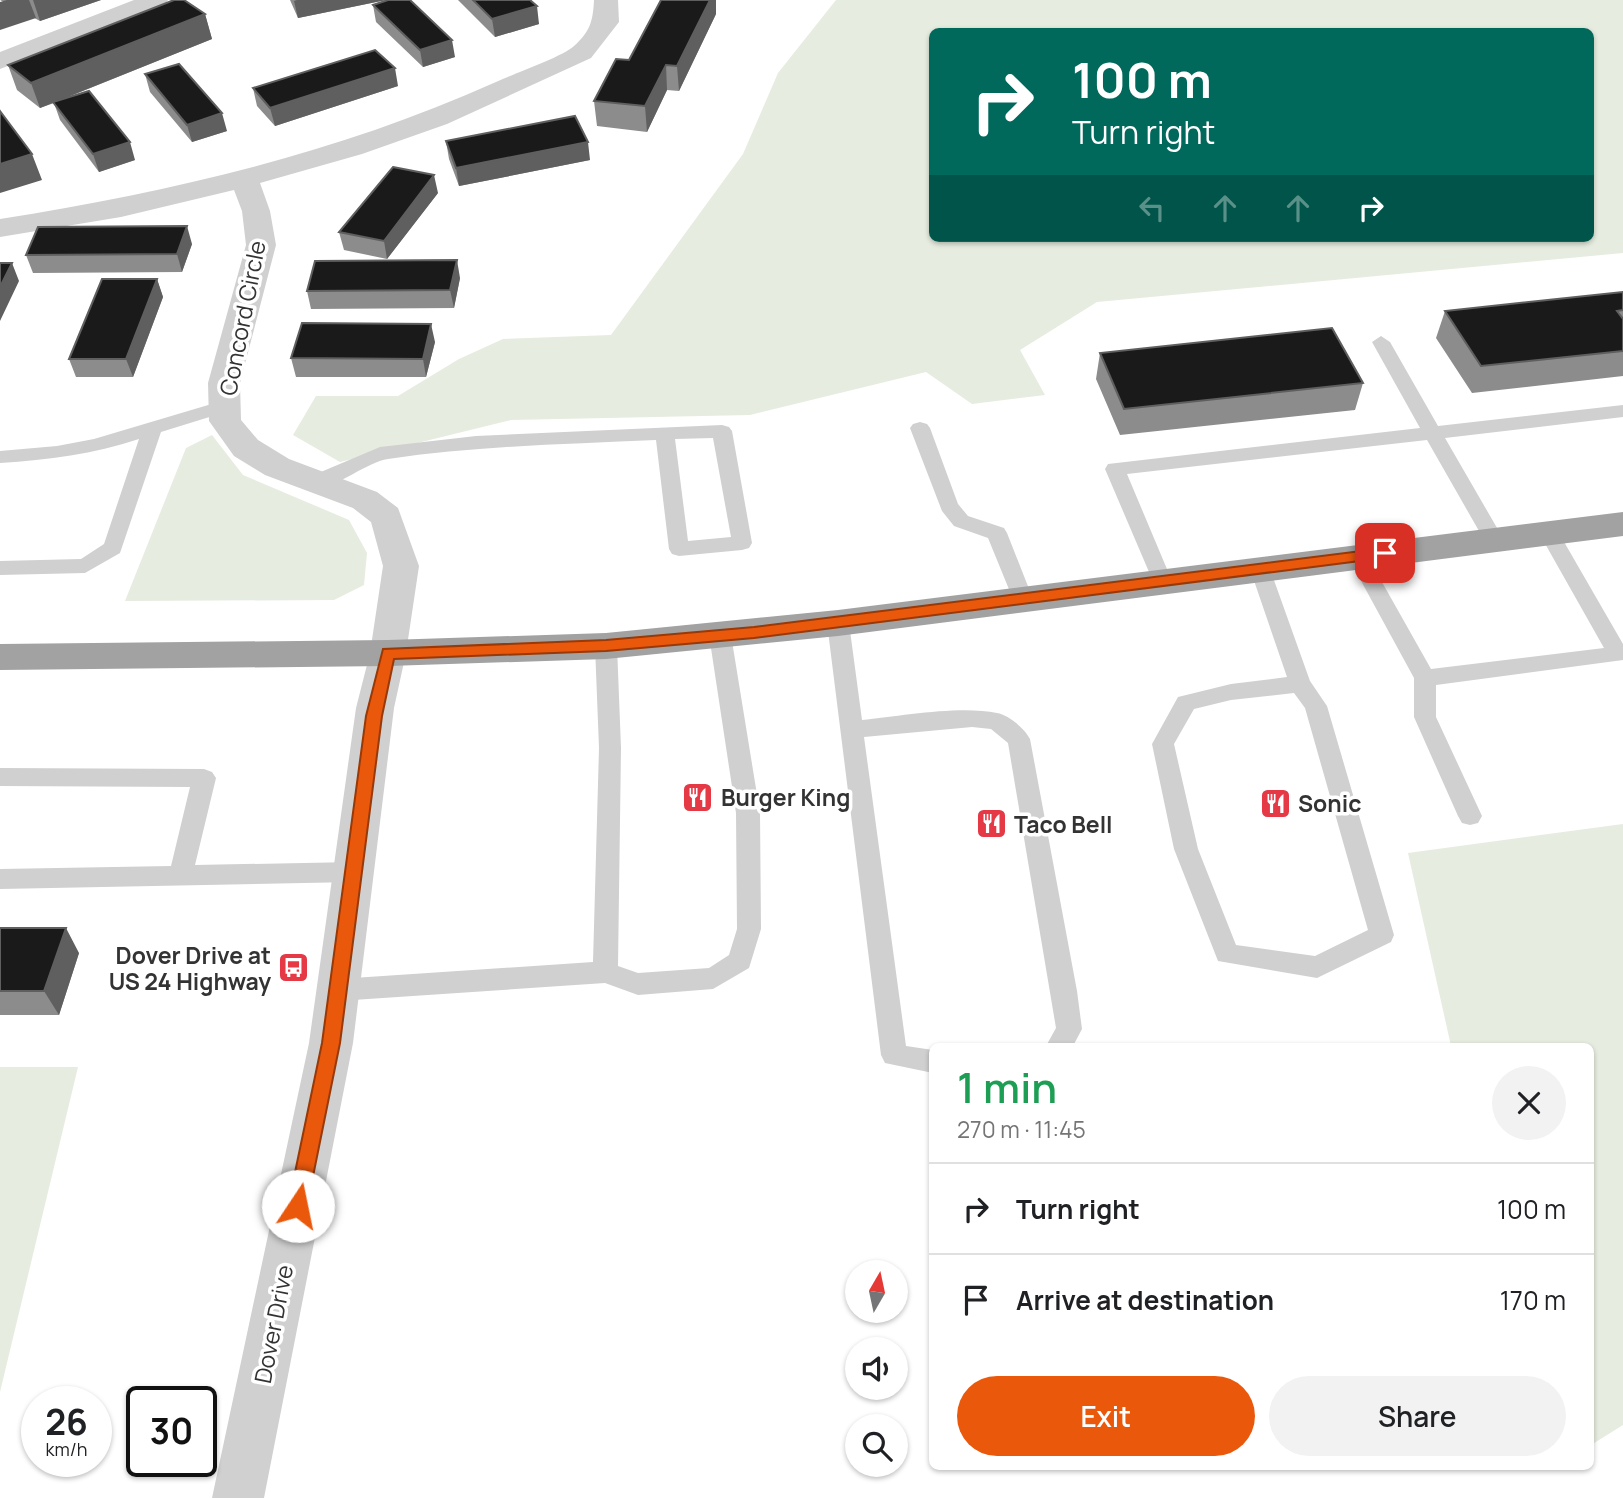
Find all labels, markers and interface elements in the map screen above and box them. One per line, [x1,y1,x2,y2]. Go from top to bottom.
text: 100 m [1072,46,1212,113]
icon: right [957,56,1048,147]
text: Turn right [1072,110,1215,154]
icon: left [1133,189,1171,227]
icon: ahead [1206,189,1244,227]
icon: ahead [1279,189,1317,227]
icon: right [1352,189,1390,227]
street label: Concord Circle [211,238,273,398]
pin [1355,523,1415,583]
icon: arrive [1366,534,1404,572]
restaurant icon: Burger King [681,780,715,814]
place label: Burger King [721,781,850,813]
restaurant icon: Sonic [1258,786,1292,820]
place label: Sonic [1298,787,1361,819]
restaurant icon: Taco Bell [974,807,1008,841]
place label: Taco Bell [1014,808,1113,840]
place label: Dover Drive at US 24 Highway [109,939,271,997]
bus stop icon: Dover Drive at US 24 Highway [277,951,311,985]
text: 1 min [957,1058,1057,1116]
button: close [1492,1066,1566,1140]
text: 270 m · 11:45 [957,1113,1086,1145]
position arrow [261,1169,335,1243]
icon: right [957,1190,995,1228]
text: Turn right [1016,1191,1140,1227]
text: 100 m [1497,1191,1566,1227]
north arrow [845,1260,908,1323]
map controls [845,1260,908,1477]
street label: Dover Drive [246,1262,300,1386]
icon: arrive [957,1281,995,1319]
text: Arrive at destination [1016,1282,1274,1318]
text: 170 m [1500,1282,1566,1318]
button: sound [845,1337,908,1400]
button: Exit [957,1376,1255,1456]
button: Share [1269,1376,1566,1456]
speed limit sign: 30 [126,1386,217,1477]
text: 26 [45,1398,88,1446]
button: search [845,1414,908,1477]
text: km/h [46,1437,87,1461]

